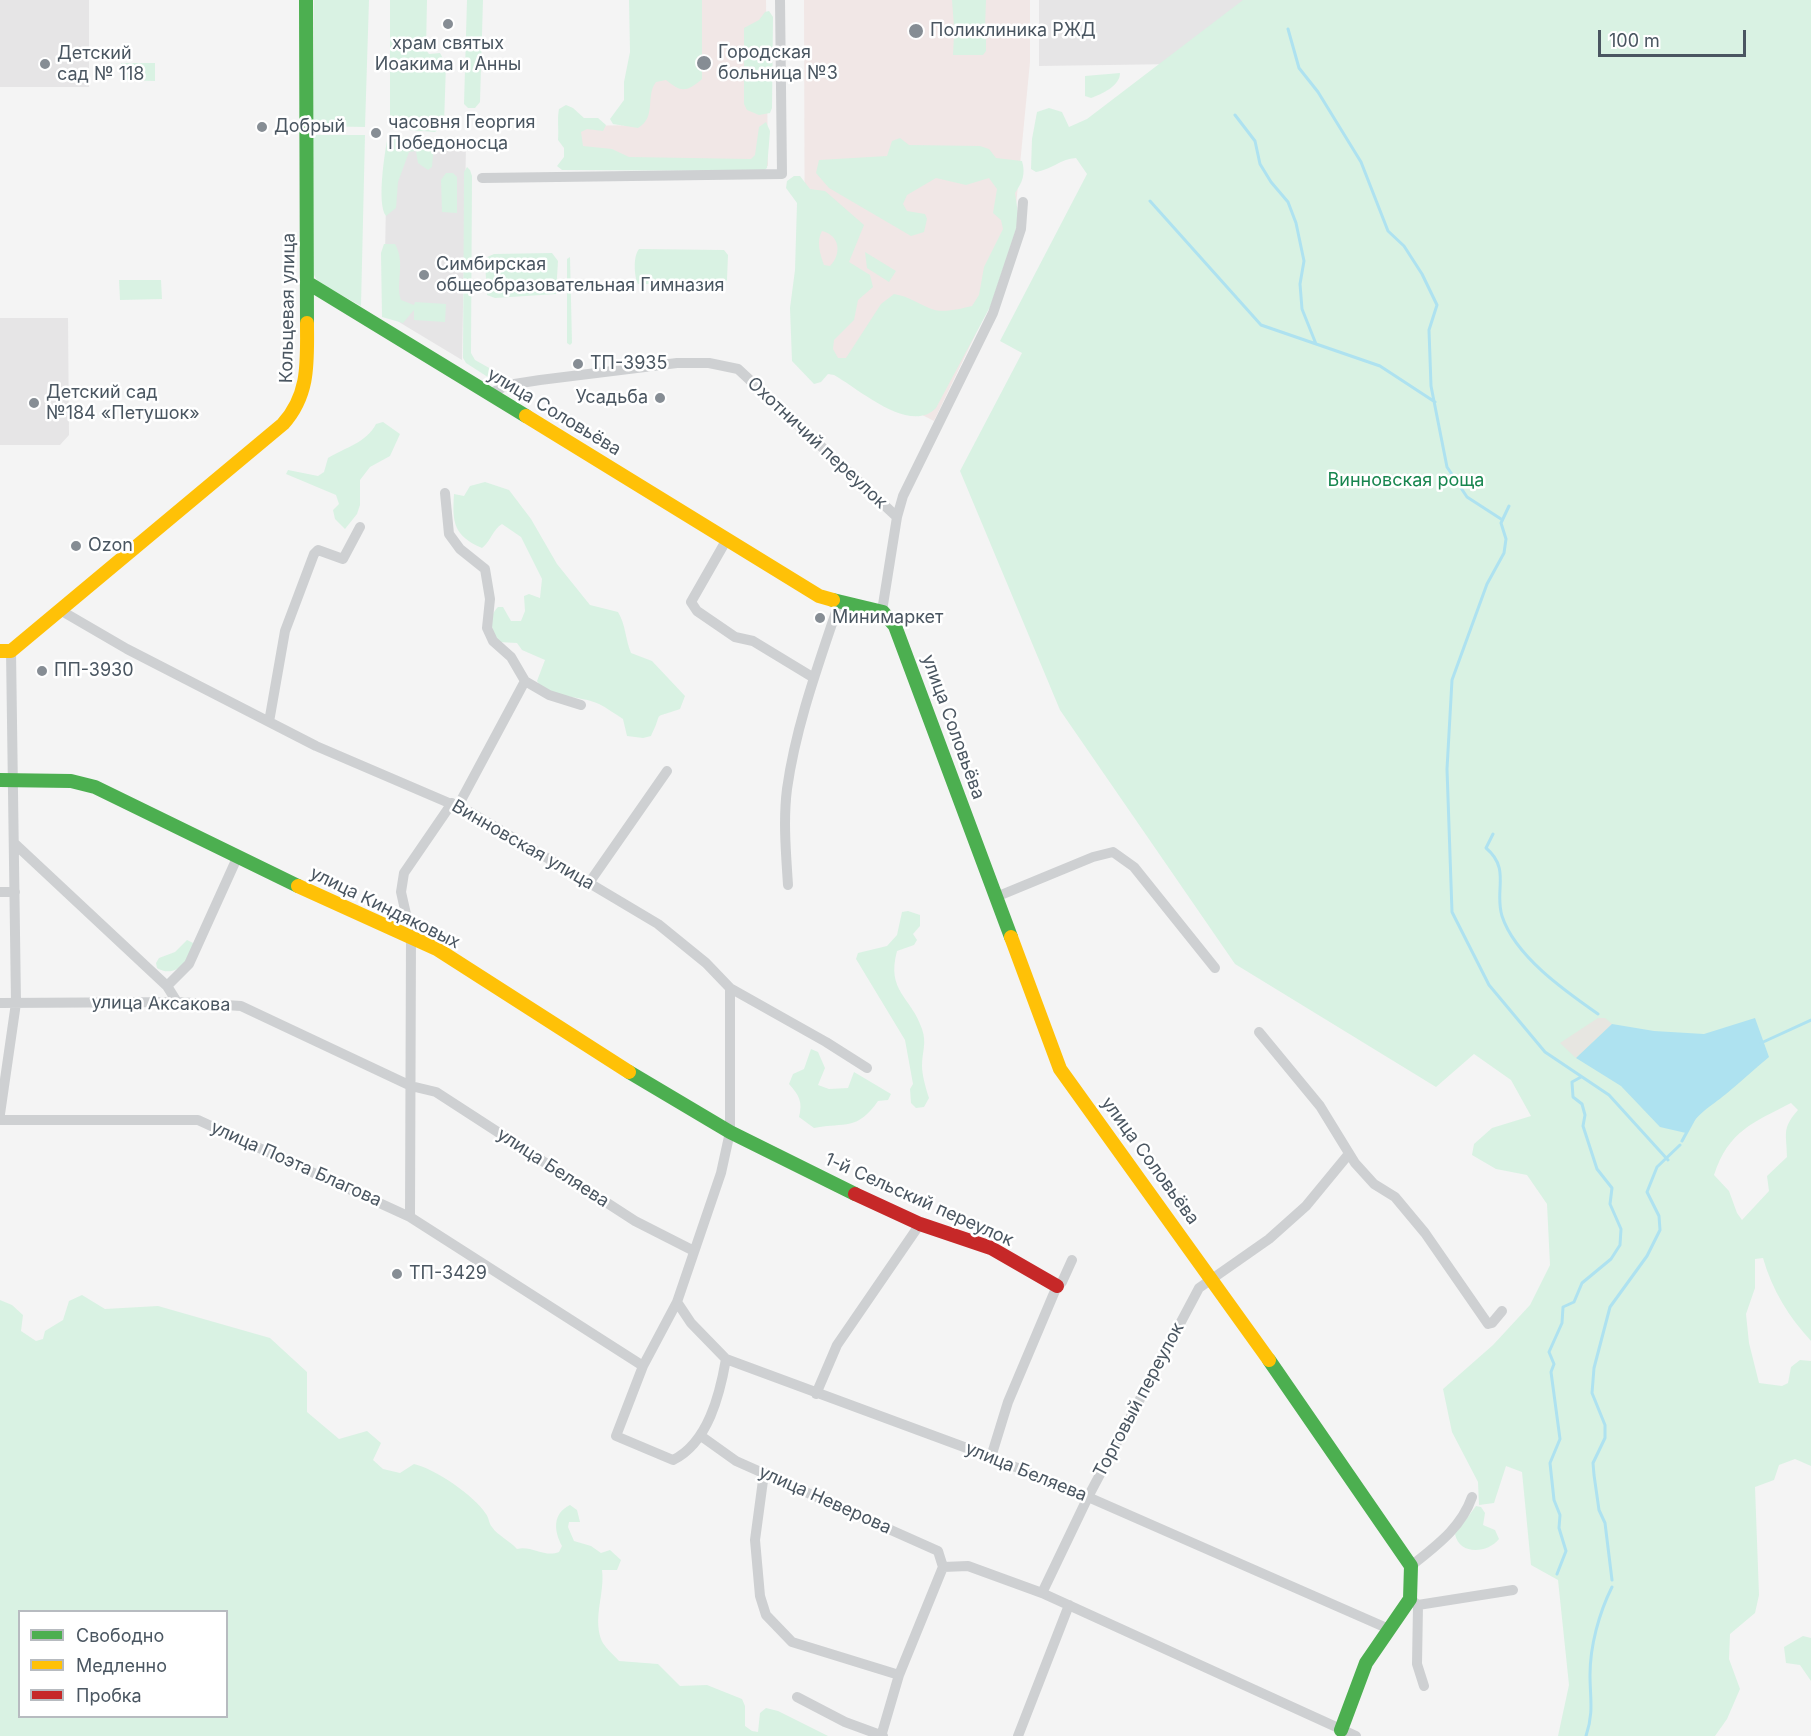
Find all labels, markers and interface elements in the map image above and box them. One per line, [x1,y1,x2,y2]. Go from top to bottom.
marker: храм святых Иоакима и Анны [441,17,455,31]
scale bar [1601,18,1750,56]
place label: Поликлиника РЖД [930,20,1096,42]
marker: Поликлиника РЖД [907,22,925,40]
text: 100 m [1609,30,1660,51]
place label: храм святых Иоакима и Анны [375,33,521,76]
place label: Городская больница №3 [718,42,838,84]
place label: Детский сад № 118 [57,43,144,86]
marker: Городская больница №3 [695,54,713,72]
marker: Детский сад № 118 [38,57,52,71]
place label: часовня Георгия Победоносца [388,112,535,154]
place label: Добрый [274,116,345,138]
marker: Добрый [255,120,269,134]
marker: часовня Георгия Победоносца [369,126,383,140]
street label: Кольцевая улица [276,233,300,383]
place label: Симбирская общеобразовательная Гимназия [436,254,725,296]
marker: Симбирская общеобразовательная Гимназия [417,268,431,282]
place label: ТП-3935 [590,353,667,375]
marker: ТП-3935 [571,357,585,371]
street label: улица Соловьёва [483,364,625,460]
street label: Охотничий переулок [743,373,891,513]
place label: Детский сад №184 «Петушок» [46,382,200,424]
place label: Усадьба [575,387,648,409]
marker: Усадьба [653,391,667,405]
marker: Детский сад №184 «Петушок» [27,396,41,410]
park label: Винновская роща [1328,470,1484,492]
place label: Ozon [88,535,133,557]
marker: Ozon [69,539,83,553]
place label: Минимаркет [832,607,943,629]
marker: Минимаркет [813,611,827,625]
street label: улица Соловьёва [917,652,989,802]
place label: ПП-3930 [54,660,134,682]
marker: ПП-3930 [35,664,49,678]
street label: Винновская улица [448,795,598,895]
street label: улица Киндяковых [306,862,464,954]
street label: улица Аксакова [91,992,231,1016]
street label: улица Соловьёва [1097,1093,1203,1229]
street label: улица Поэта Благова [207,1117,385,1211]
street label: улица Беляева [493,1124,613,1212]
street label: 1-й Сельский переулок [821,1149,1017,1251]
place label: ТП-3429 [409,1263,487,1285]
marker: ТП-3429 [390,1267,404,1281]
street label: Торговый переулок [1089,1319,1189,1481]
street label: улица Беляева [962,1438,1090,1506]
street label: улица Неверова [755,1461,895,1539]
legend [18,1610,228,1718]
text: Свободно [76,1625,164,1646]
text: Медленно [76,1655,167,1676]
text: Пробка [76,1685,142,1706]

